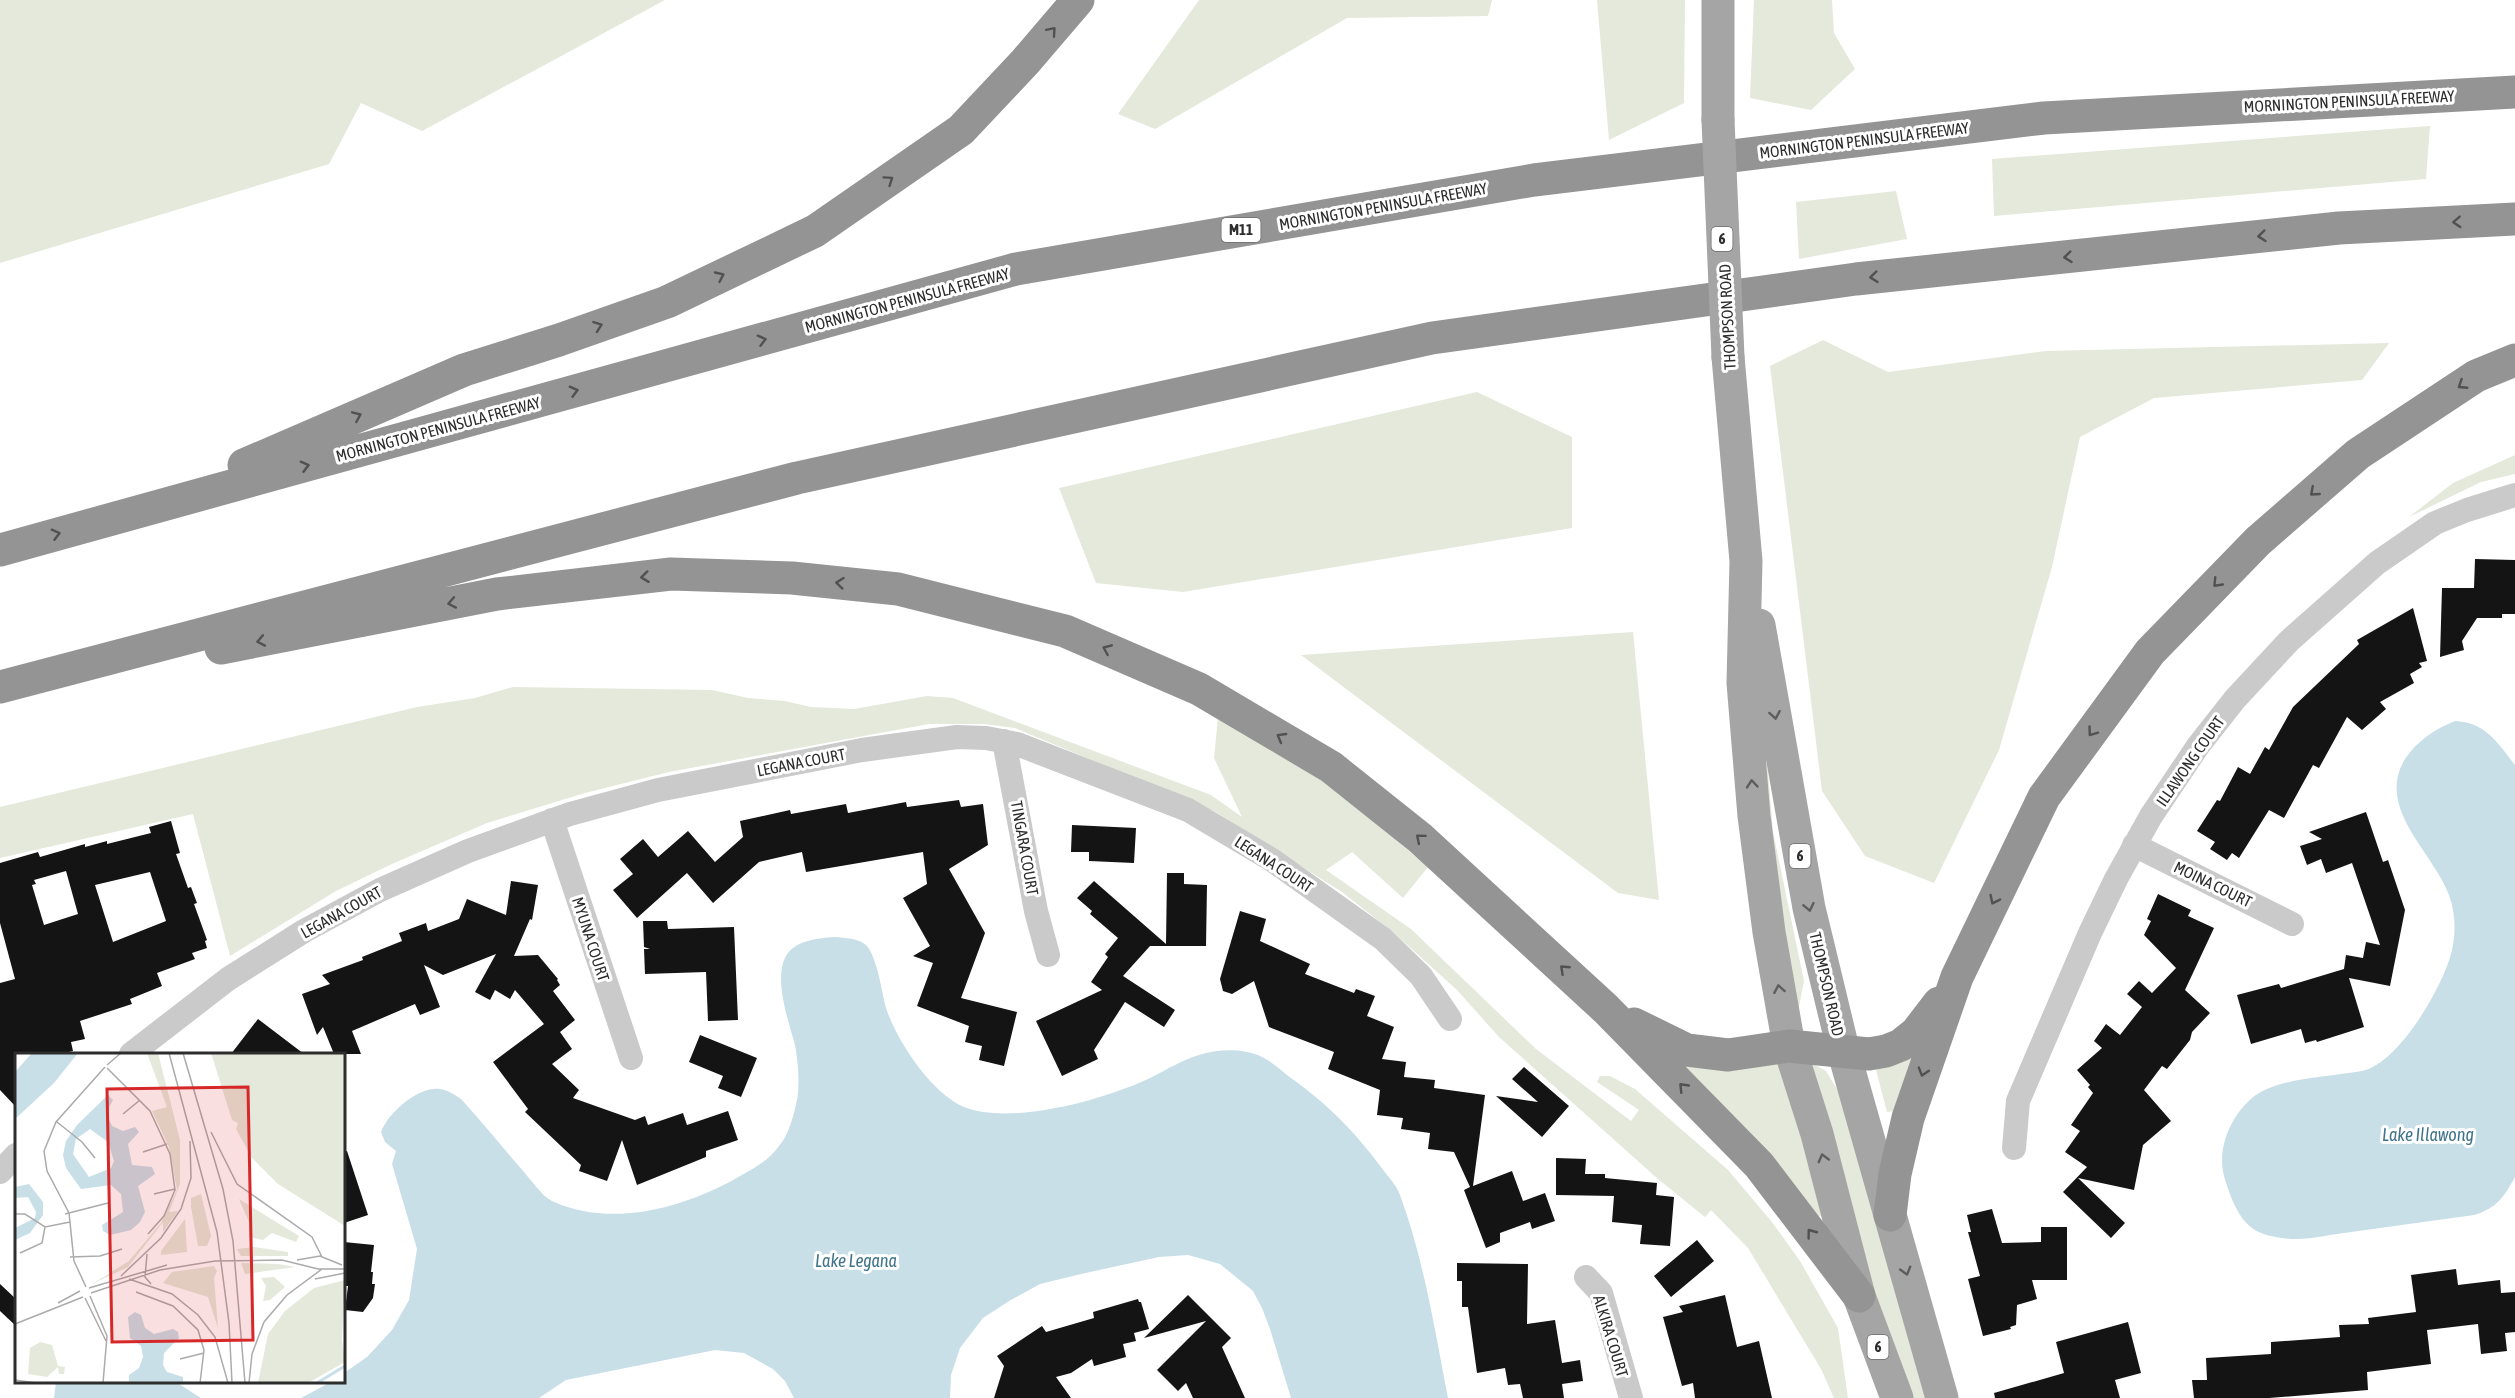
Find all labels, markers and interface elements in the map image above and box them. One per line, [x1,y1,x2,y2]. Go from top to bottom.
one-way arrow [1045,27,1056,38]
street label: MORNINGTON PENINSULA FREEWAY [2243,86,2456,116]
street label: MORNINGTON PENINSULA FREEWAY [1758,118,1971,162]
one-way arrow [882,176,893,187]
street label: MORNINGTON PENINSULA FREEWAY [1278,179,1489,233]
one-way arrow [2452,216,2461,229]
road number: M11 [1222,218,1260,242]
road number: 6 [1712,227,1732,251]
one-way arrow [2258,230,2267,242]
one-way arrow [2064,250,2073,263]
street label: MORNINGTON PENINSULA FREEWAY [803,264,1012,336]
street label: THOMPSON ROAD [1715,264,1739,370]
one-way arrow [1870,270,1879,283]
one-way arrow [713,272,724,284]
one-way arrow [593,321,603,334]
one-way arrow [757,334,767,347]
one-way arrow [2458,378,2469,389]
one-way arrow [569,386,579,399]
street label: MORNINGTON PENINSULA FREEWAY [334,393,543,465]
one-way arrow [351,411,362,423]
one-way arrow [299,461,310,473]
one-way arrow [2310,485,2321,496]
one-way arrow [51,529,61,542]
one-way arrow [641,570,650,583]
one-way arrow [2214,576,2225,587]
one-way arrow [835,577,844,590]
one-way arrow [447,596,457,609]
one-way arrow [256,634,266,647]
one-way arrow [1103,645,1114,657]
one-way arrow [1768,710,1781,720]
street label: ILLAWONG COURT [2152,713,2228,809]
one-way arrow [2088,725,2099,736]
one-way arrow [1277,733,1287,745]
street label: LEGANA COURT [755,745,847,779]
one-way arrow [1745,779,1758,788]
street label: TINGARA COURT [1008,799,1042,897]
street label: LEGANA COURT [1232,832,1316,896]
one-way arrow [1416,834,1427,845]
road number: 6 [1790,844,1810,868]
street label: MOINA COURT [2171,857,2255,911]
street label: LEGANA COURT [297,882,385,942]
one-way arrow [1990,894,2002,905]
street label: MYUNA COURT [569,895,613,983]
one-way arrow [1802,902,1815,912]
street label: THOMPSON ROAD [1806,930,1848,1038]
one-way arrow [1560,965,1570,976]
one-way arrow [1773,984,1786,994]
inset map [15,1053,345,1383]
one-way arrow [1918,1066,1930,1077]
one-way arrow [1679,1083,1690,1093]
water label: Lake Illawong [2382,1124,2474,1145]
one-way arrow [1818,1154,1831,1164]
one-way arrow [1807,1229,1818,1240]
water label: Lake Legana [815,1250,898,1271]
one-way arrow [1899,1265,1911,1276]
street label: ALKIRA COURT [1590,1293,1632,1379]
road number: 6 [1868,1335,1888,1359]

